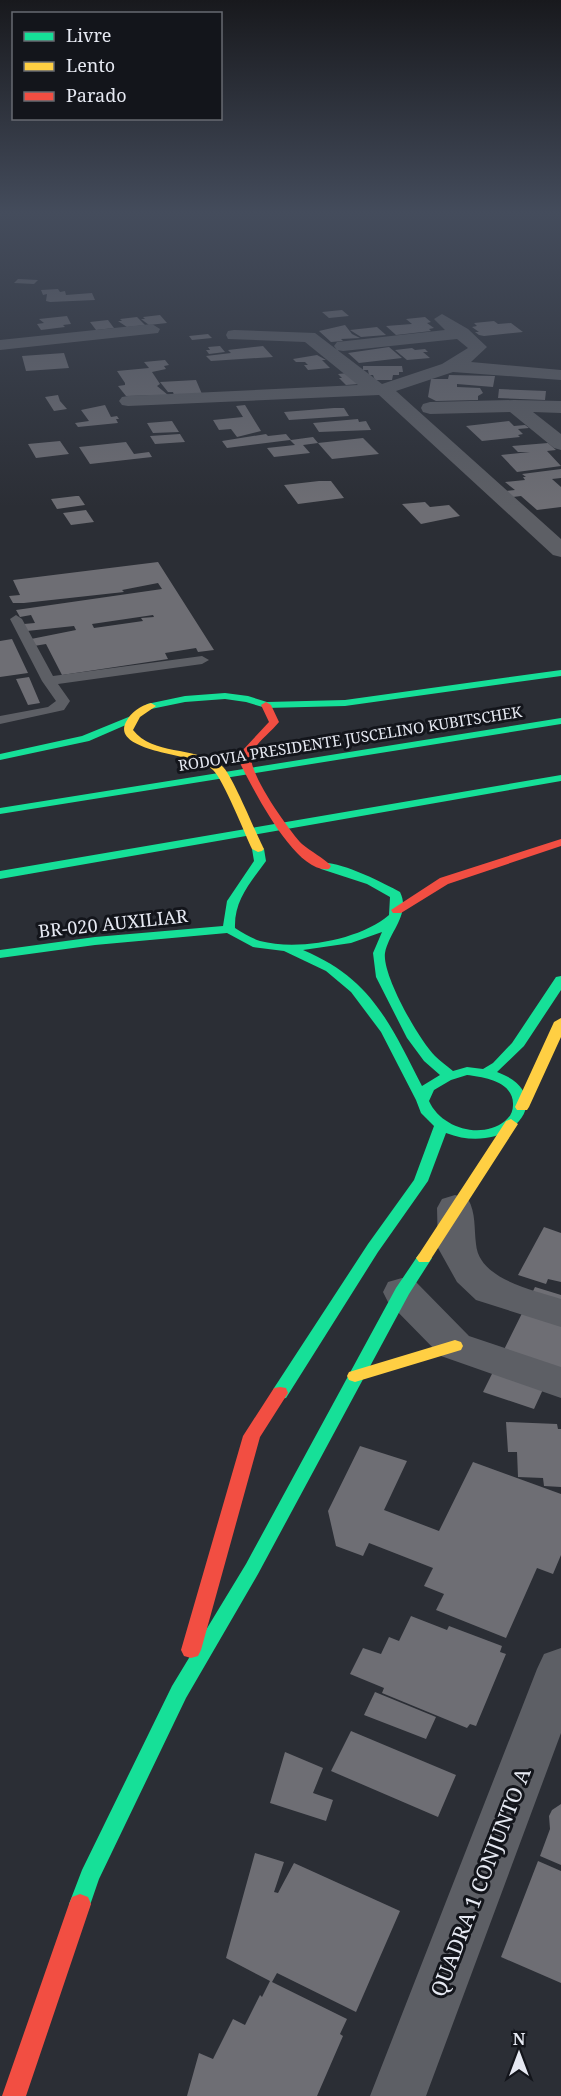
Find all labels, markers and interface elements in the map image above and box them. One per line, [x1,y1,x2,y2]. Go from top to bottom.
legend [12,12,222,120]
text: Livre [66,23,112,47]
text: Lento [66,53,115,77]
text: Parado [66,83,127,107]
street label: RODOVIA PRESIDENTE JUSCELINO KUBITSCHEK [177,701,524,775]
street label: BR-020 AUXILIAR [37,903,189,943]
street label: QUADRA 1 CONJUNTO A [423,1763,537,2000]
north arrow [489,2024,549,2084]
text: N [513,2028,526,2050]

